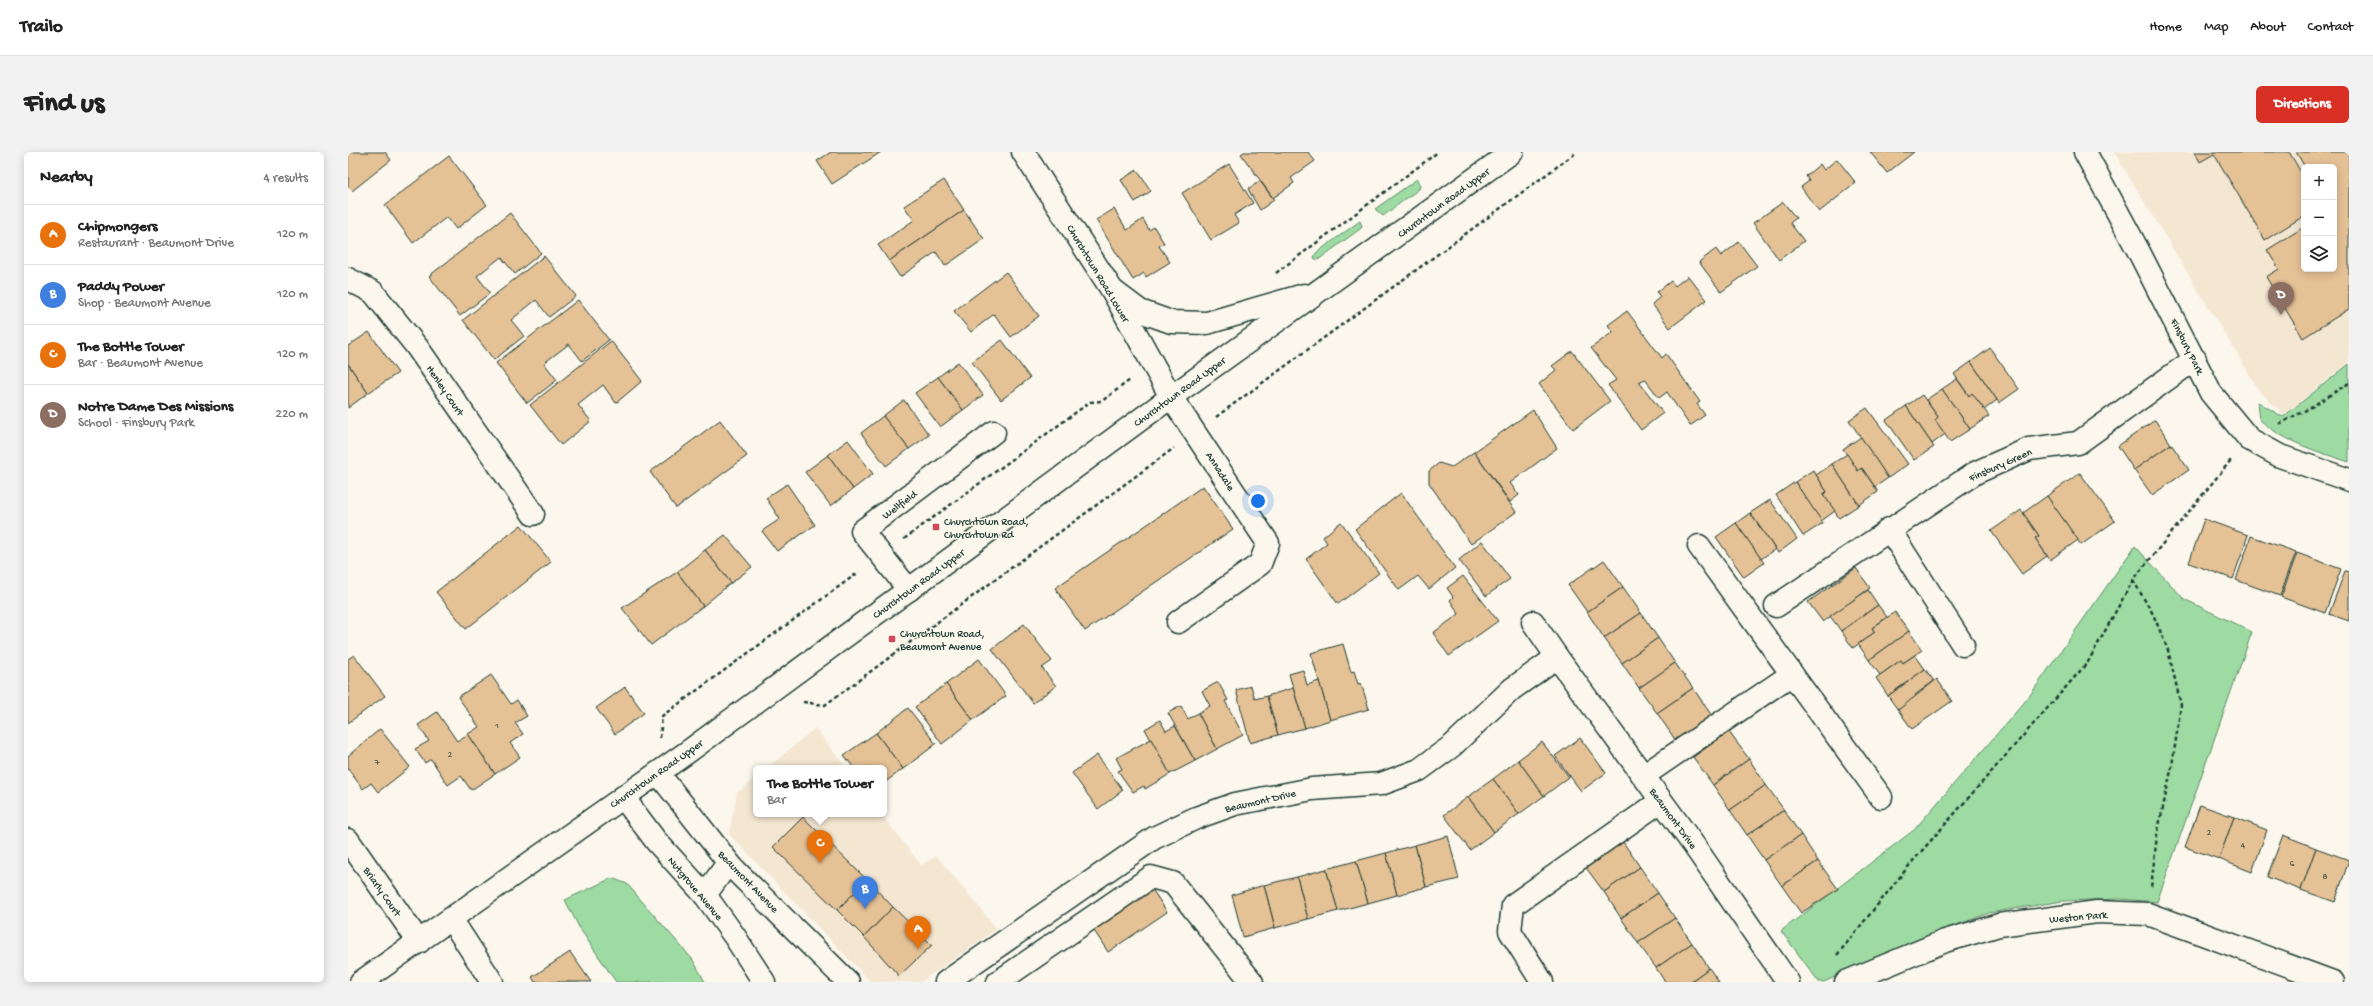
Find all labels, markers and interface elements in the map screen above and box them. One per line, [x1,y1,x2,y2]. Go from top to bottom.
text: Trailo [20,16,63,39]
text: Home [2150,19,2182,36]
text: Map [2204,19,2228,36]
text: About [2250,19,2286,36]
text: Contact [2308,19,2353,36]
button: Directions [2256,86,2349,123]
text: Find us [24,88,104,121]
map controls [2301,164,2337,272]
button: + [2301,164,2337,200]
street label: Churchtown Road Upper [1396,166,1493,241]
text: Nearby [40,168,93,188]
text: 4 results [264,171,308,186]
button: − [2301,200,2337,236]
text: Chipmongers [78,218,158,236]
street label: Churchtown Road Lower [1063,223,1132,326]
text: A [49,227,57,242]
text: 120 m [277,227,308,242]
text: Restaurant · Beaumont Drive [78,236,234,251]
button: layers [2301,236,2337,272]
text: Paddy Power [78,278,164,296]
pin: D [2268,282,2294,315]
text: B [50,287,56,302]
text: 120 m [277,287,308,302]
text: Shop · Beaumont Avenue [78,296,211,311]
street label: Finsbury Park [2167,316,2206,378]
text: The Bottle Tower [78,338,184,356]
text: C [49,347,57,362]
text: 120 m [277,347,308,362]
street label: Churchtown Road Upper [1132,355,1229,430]
text: Bar · Beaumont Avenue [78,356,203,371]
street label: Henley Court [423,364,467,420]
text: Notre Dame Des Missions [78,398,233,416]
text: D [49,407,57,422]
text: 220 m [276,407,308,422]
text: School · Finsbury Park [78,416,194,431]
street label: Finsbury Green [1967,446,2035,485]
street label: Annadale [1202,450,1236,494]
street label: Wellfield [880,487,921,522]
your location [1248,491,1268,511]
place label: Churchtown Road, Churchtown Rd [944,517,1029,542]
marker: Churchtown Road, Churchtown Rd [931,522,941,532]
street label: Churchtown Road Upper [871,547,968,622]
place label: Churchtown Road, Beaumont Avenue [899,629,985,654]
marker: Churchtown Road, Beaumont Avenue [887,634,897,644]
house number: 1 [494,721,499,732]
street label: Churchtown Road Upper [608,737,707,811]
house number: 2 [448,750,453,761]
house number: 7 [374,758,380,769]
popup [753,765,887,817]
text: The Bottle Tower [767,775,873,793]
street label: Beaumont Drive [1646,786,1699,852]
street label: Beaumont Drive [1223,788,1297,816]
text: Bar [767,793,786,808]
house number: 2 [2207,828,2212,839]
pin: C [807,830,833,863]
house number: 4 [2241,841,2246,852]
street label: Beaumont Avenue [714,848,780,916]
street label: Nutgrove Avenue [665,855,725,924]
house number: 6 [2290,859,2295,870]
street label: Briarly Court [359,864,404,920]
house number: 8 [2323,872,2328,883]
pin: B [852,876,878,909]
street label: Weston Park [2049,909,2109,927]
pin: A [905,916,931,949]

